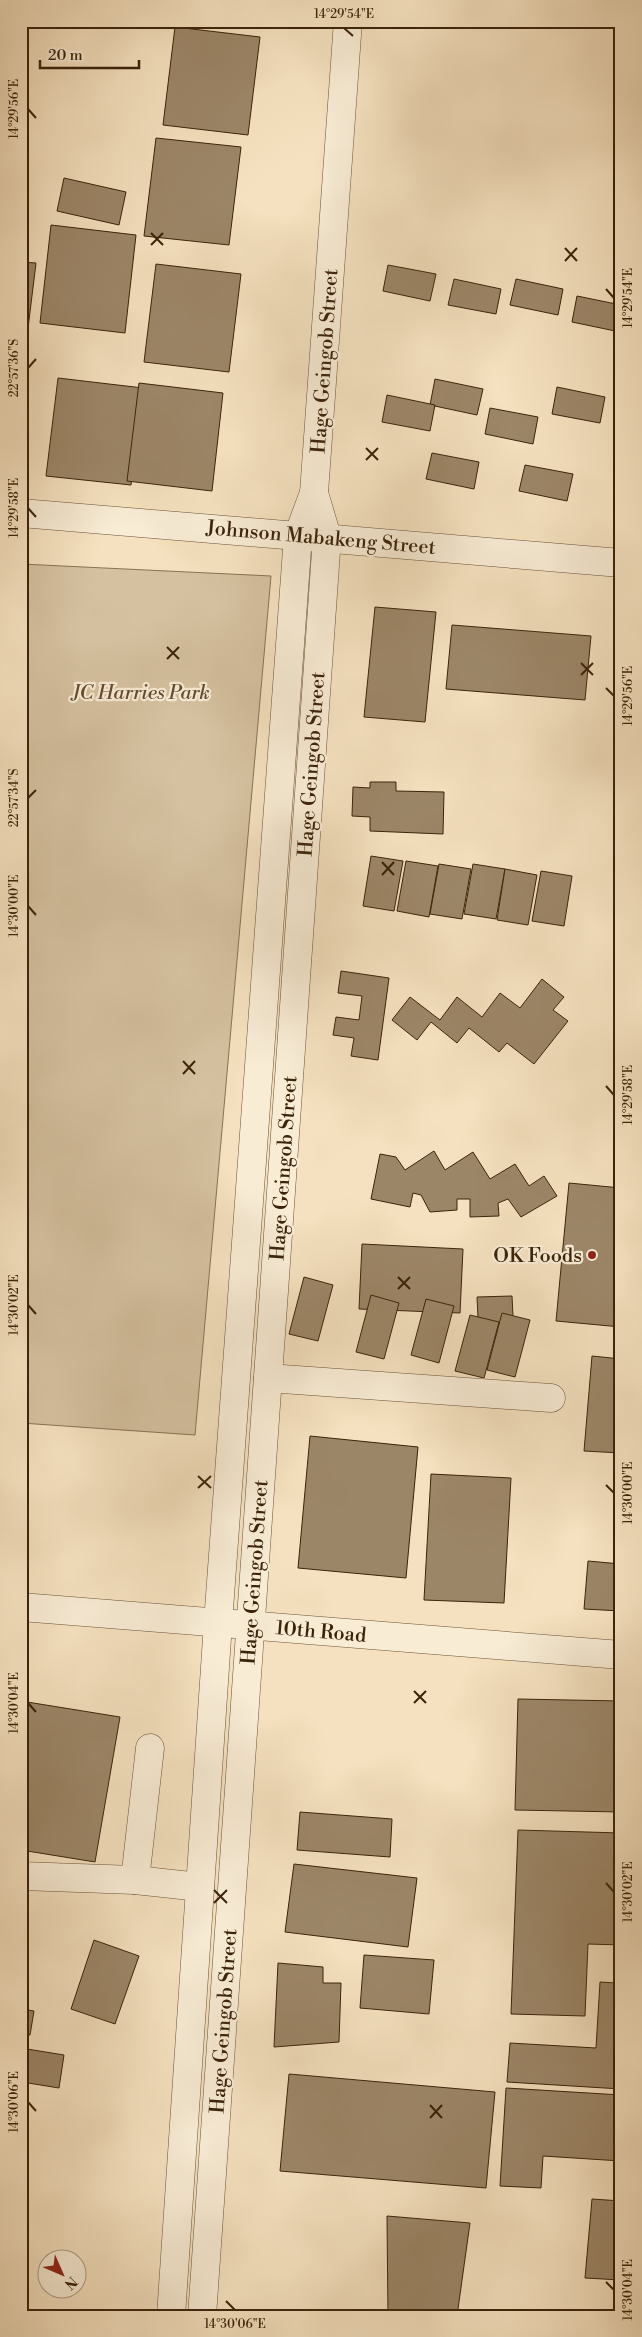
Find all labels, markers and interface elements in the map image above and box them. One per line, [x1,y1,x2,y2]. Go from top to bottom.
text: 14°29'54"E [314,7,374,22]
scale bar [40,38,139,70]
text: 20 m [48,46,83,65]
text: 14°29'56"E [7,79,22,139]
street label: Hage Geingob Street [307,268,344,454]
text: 14°29'54"E [621,268,636,328]
text: 22°57'36"S [7,339,22,397]
text: 14°29'58"E [7,478,22,538]
street label: Johnson Mabakeng Street [204,516,437,561]
text: 14°29'56"E [621,666,636,726]
street label: Hage Geingob Street [294,671,331,857]
park label: JC Harries Park [70,681,210,706]
text: 22°57'34"S [7,769,22,827]
text: 14°30'00"E [7,875,22,937]
text: 14°29'58"E [621,1065,636,1125]
street label: Hage Geingob Street [266,1075,303,1261]
place label: OK Foods [493,1244,582,1269]
marker: OK Foods [586,1249,598,1261]
text: 14°30'02"E [7,1274,22,1336]
text: 14°30'00"E [621,1462,636,1524]
street label: Hage Geingob Street [237,1479,274,1665]
street label: 10th Road [274,1616,368,1649]
text: 14°30'04"E [7,1672,22,1734]
text: 14°30'02"E [621,1861,636,1923]
street label: Hage Geingob Street [206,1928,243,2114]
text: 14°30'06"E [7,2071,22,2133]
north arrow [38,2250,88,2300]
text: 14°30'04"E [621,2259,636,2321]
text: N [60,2272,81,2293]
text: 14°30'06"E [204,2317,266,2332]

